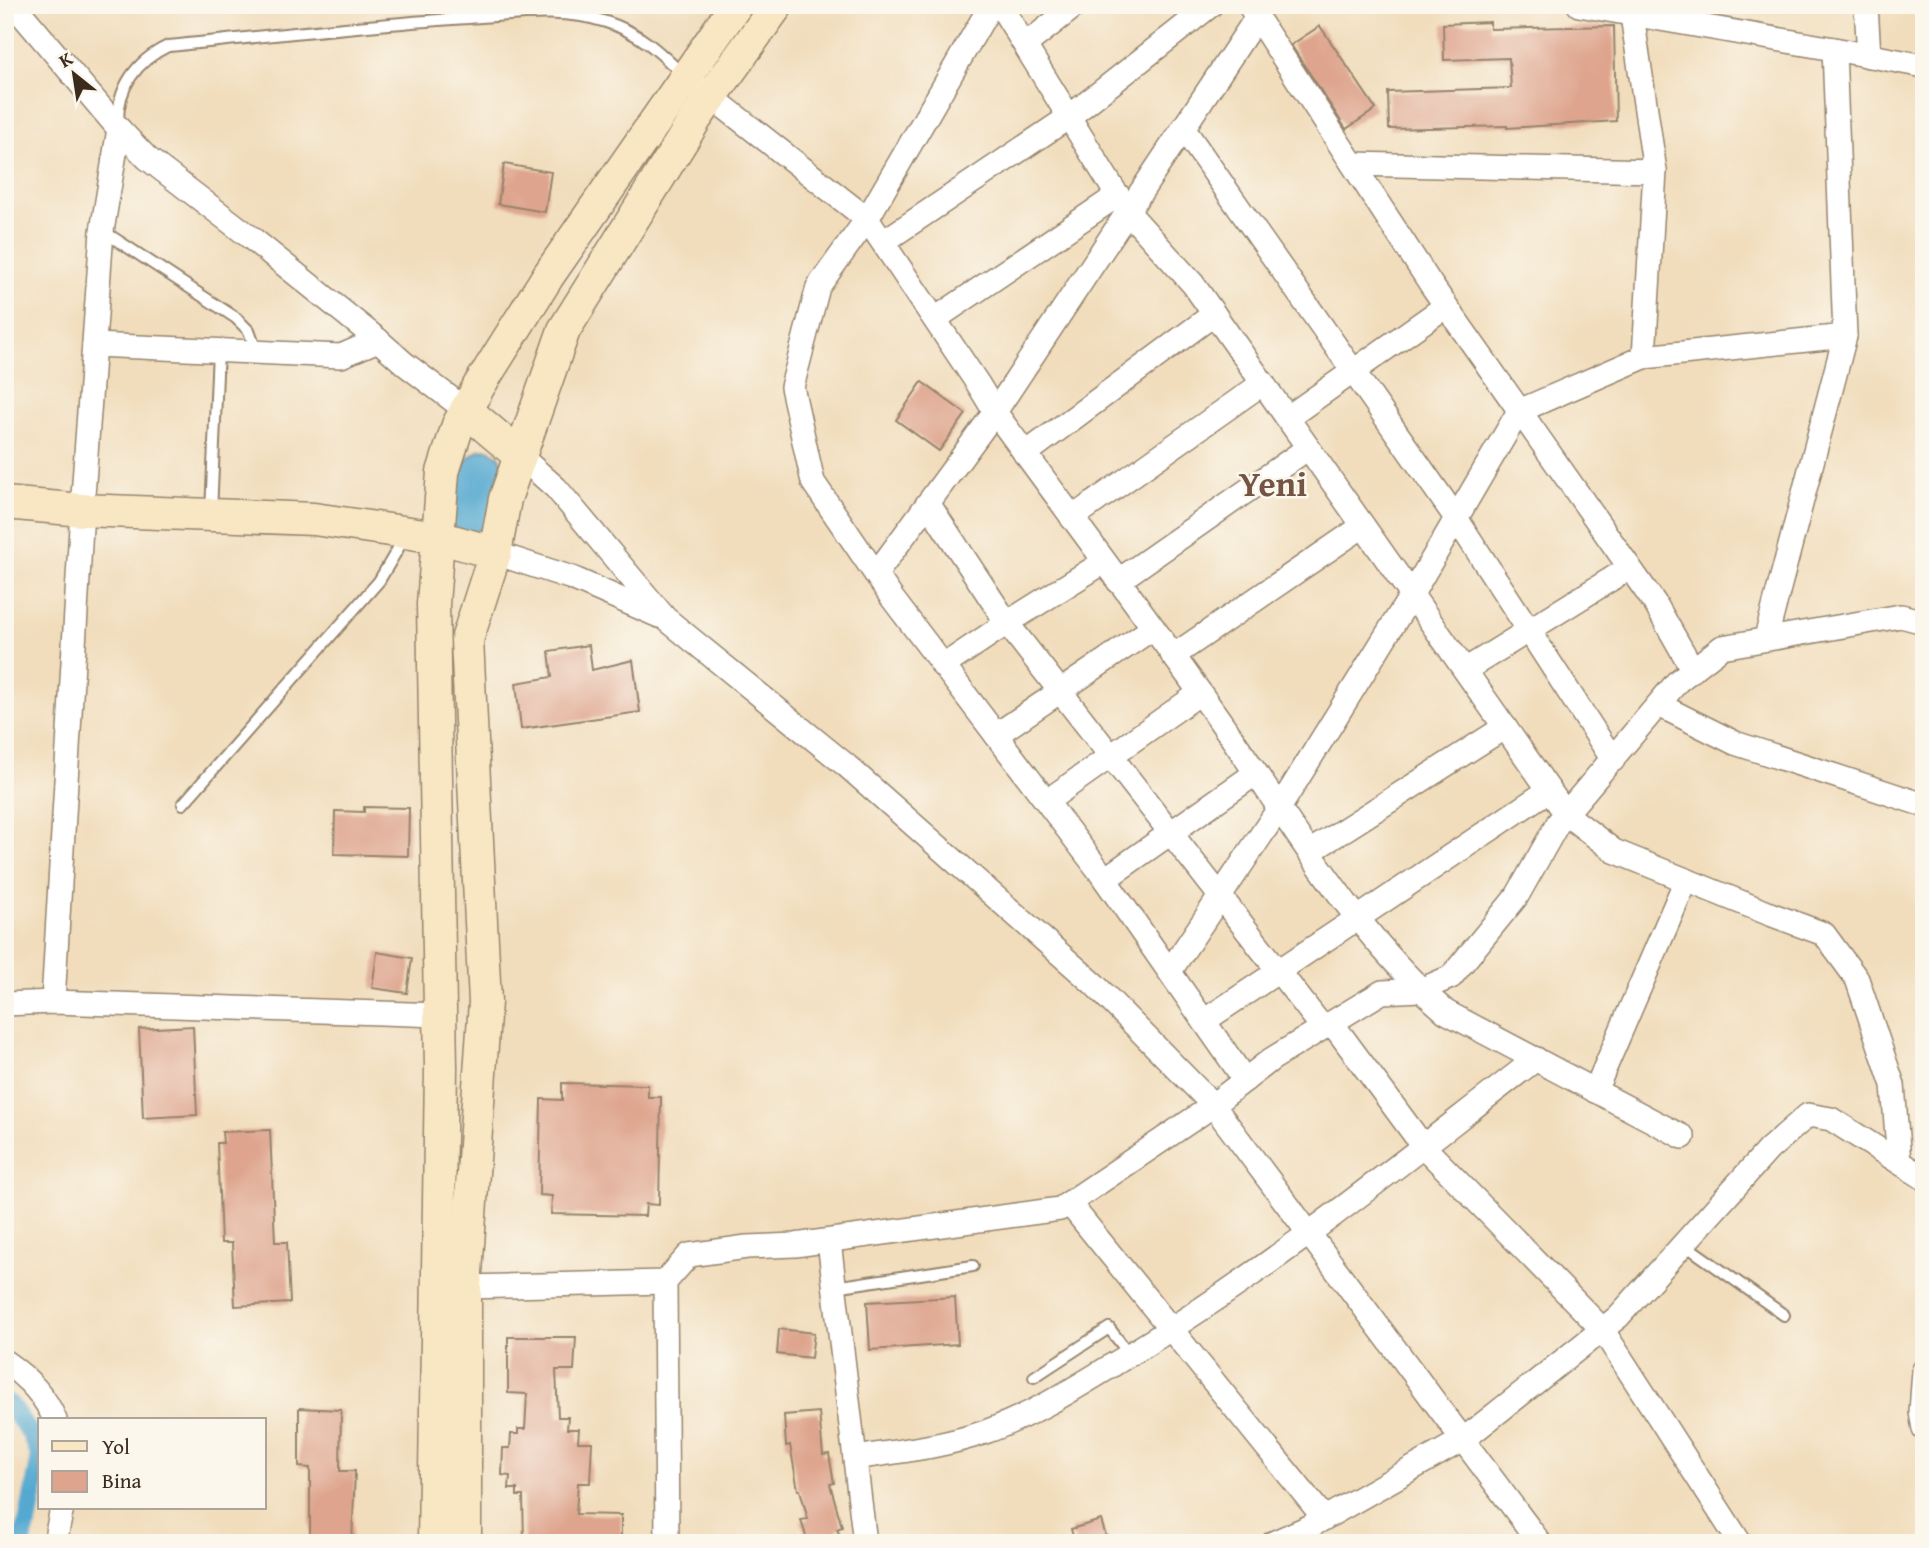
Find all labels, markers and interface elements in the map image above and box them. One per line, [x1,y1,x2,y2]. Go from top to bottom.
north arrow [38,38,108,108]
text: K [53,44,78,74]
district label: Yeni [1239,458,1307,509]
legend [38,1418,266,1510]
text: Yol [102,1431,130,1462]
text: Bina [102,1465,142,1496]

